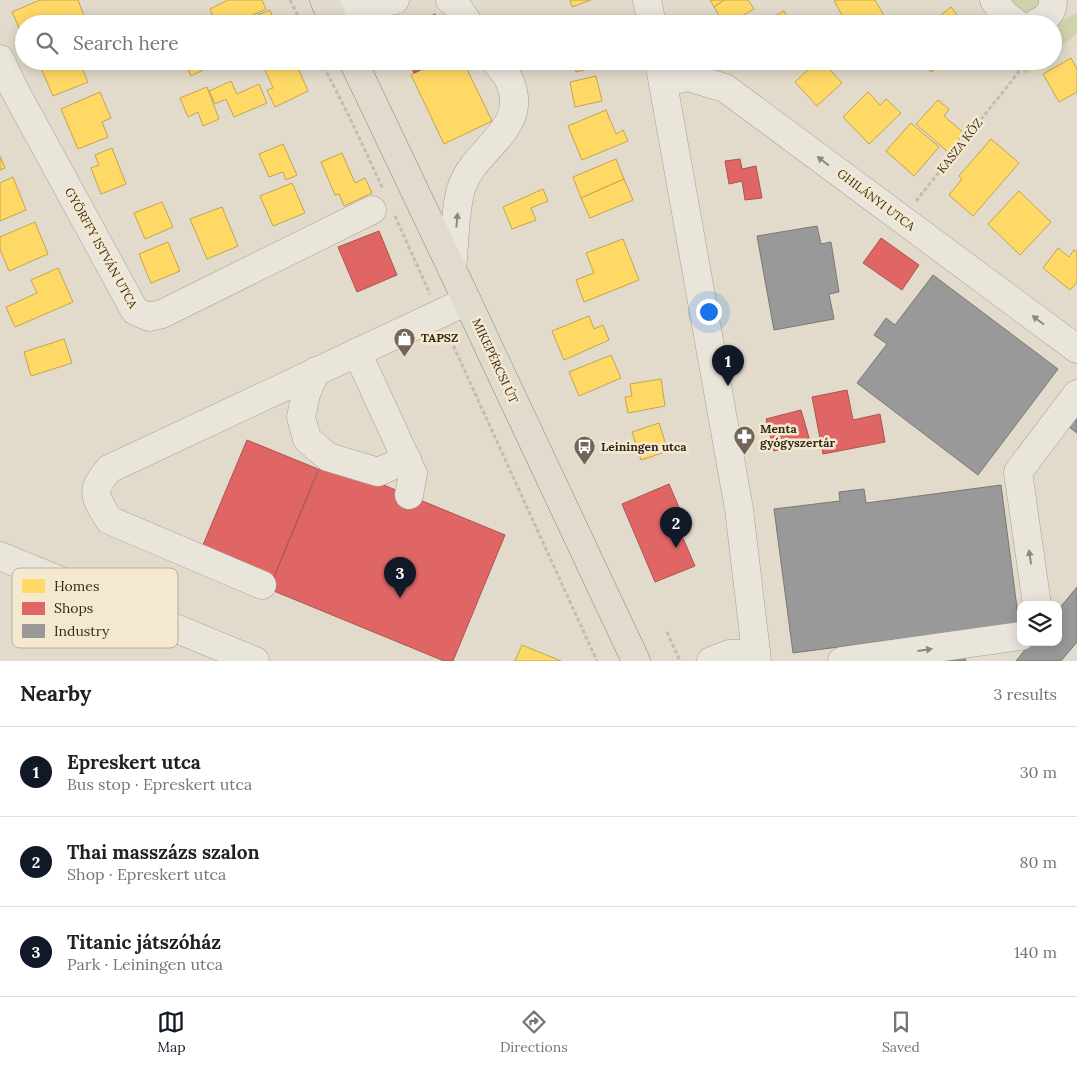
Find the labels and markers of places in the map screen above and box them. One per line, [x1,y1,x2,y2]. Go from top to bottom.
shop icon: TAPSZ [393,326,417,357]
place label: TAPSZ [421,330,458,345]
pin: 1 [712,345,744,386]
place label: Menta gyógyszertár [760,421,835,450]
pharmacy icon: Menta gyógyszertár [732,424,756,455]
bus stop icon: Leiningen utca [573,435,597,466]
place label: Leiningen utca [601,439,687,454]
pin: 2 [660,507,692,548]
pin: 3 [384,557,416,598]

